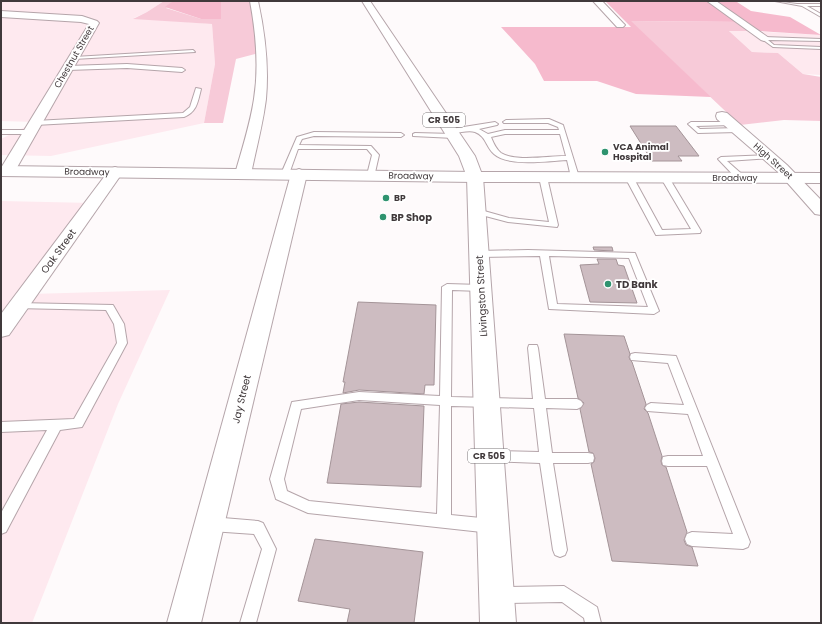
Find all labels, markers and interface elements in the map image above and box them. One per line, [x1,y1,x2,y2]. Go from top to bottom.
street label: Chestnut Street [51,24,97,90]
road number: CR 505 [423,113,465,127]
street label: High Street [751,140,795,182]
place label: VCA Animal Hospital [613,141,669,163]
marker: VCA Animal Hospital [600,147,610,157]
street label: Broadway [64,166,110,178]
street label: Broadway [388,170,434,182]
street label: Broadway [712,172,758,184]
place label: BP [394,192,406,204]
marker: BP [381,193,391,203]
place label: BP Shop [391,210,432,225]
marker: BP Shop [378,212,388,222]
street label: Oak Street [37,226,80,277]
street label: Livingston Street [472,254,491,337]
place label: TD Bank [616,277,658,292]
marker: TD Bank [603,279,613,289]
street label: Jay Street [228,373,255,425]
road number: CR 505 [468,449,510,463]

